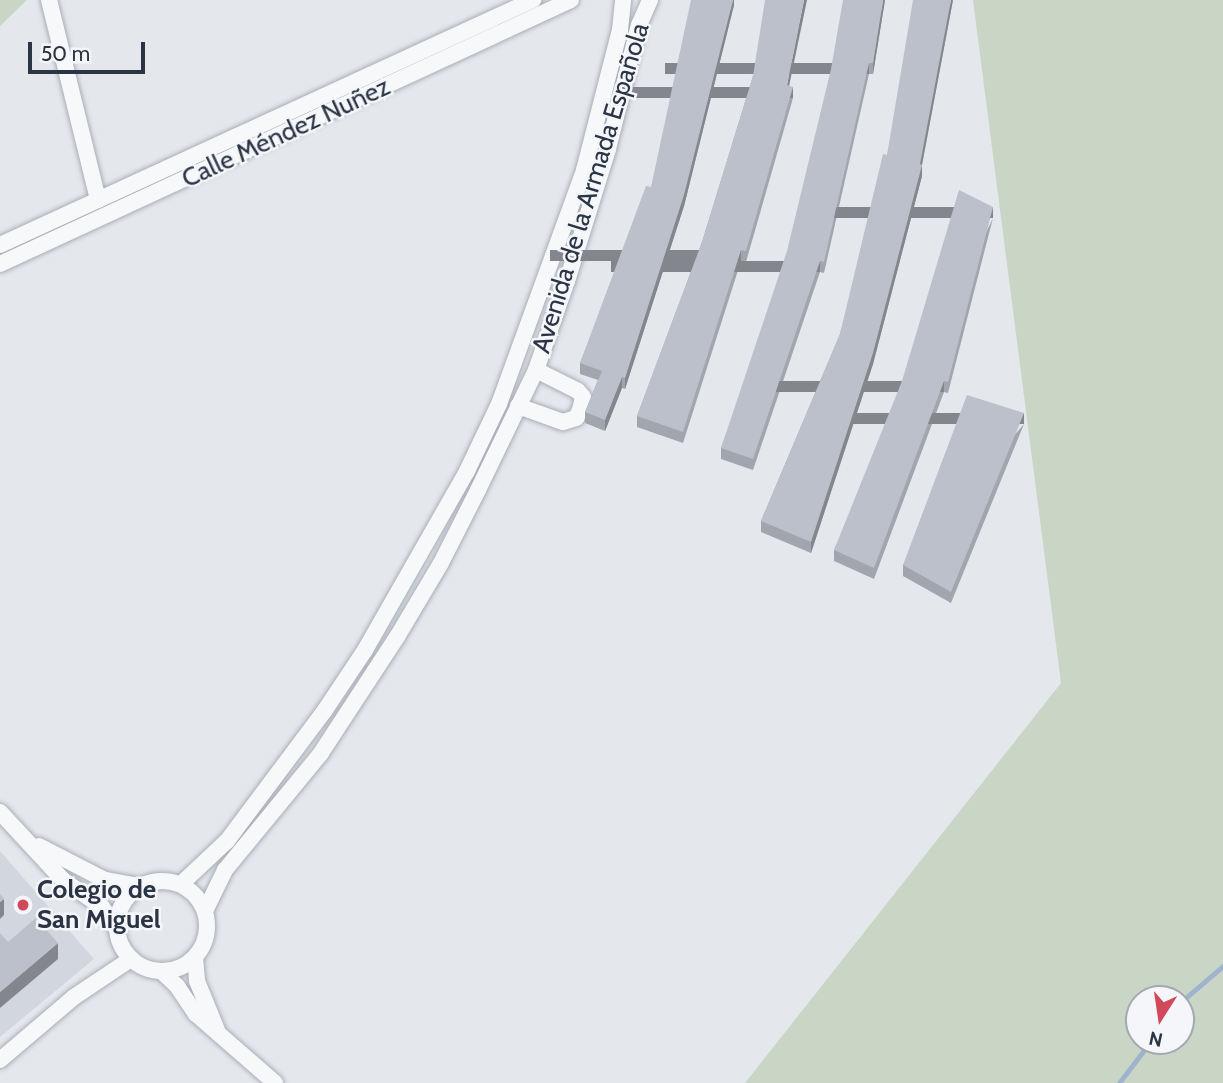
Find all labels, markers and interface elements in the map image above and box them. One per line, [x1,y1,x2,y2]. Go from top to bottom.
street label: Avenida de la Armada Española [526,19,656,357]
scale bar [32,28,149,72]
text: 50 m [41,41,90,66]
street label: Calle Méndez Nuñez [177,71,395,195]
place label: Colegio de San Miguel [37,874,160,936]
marker: Colegio de San Miguel [15,897,31,913]
north arrow [1125,985,1195,1055]
text: N [1147,1026,1165,1052]

